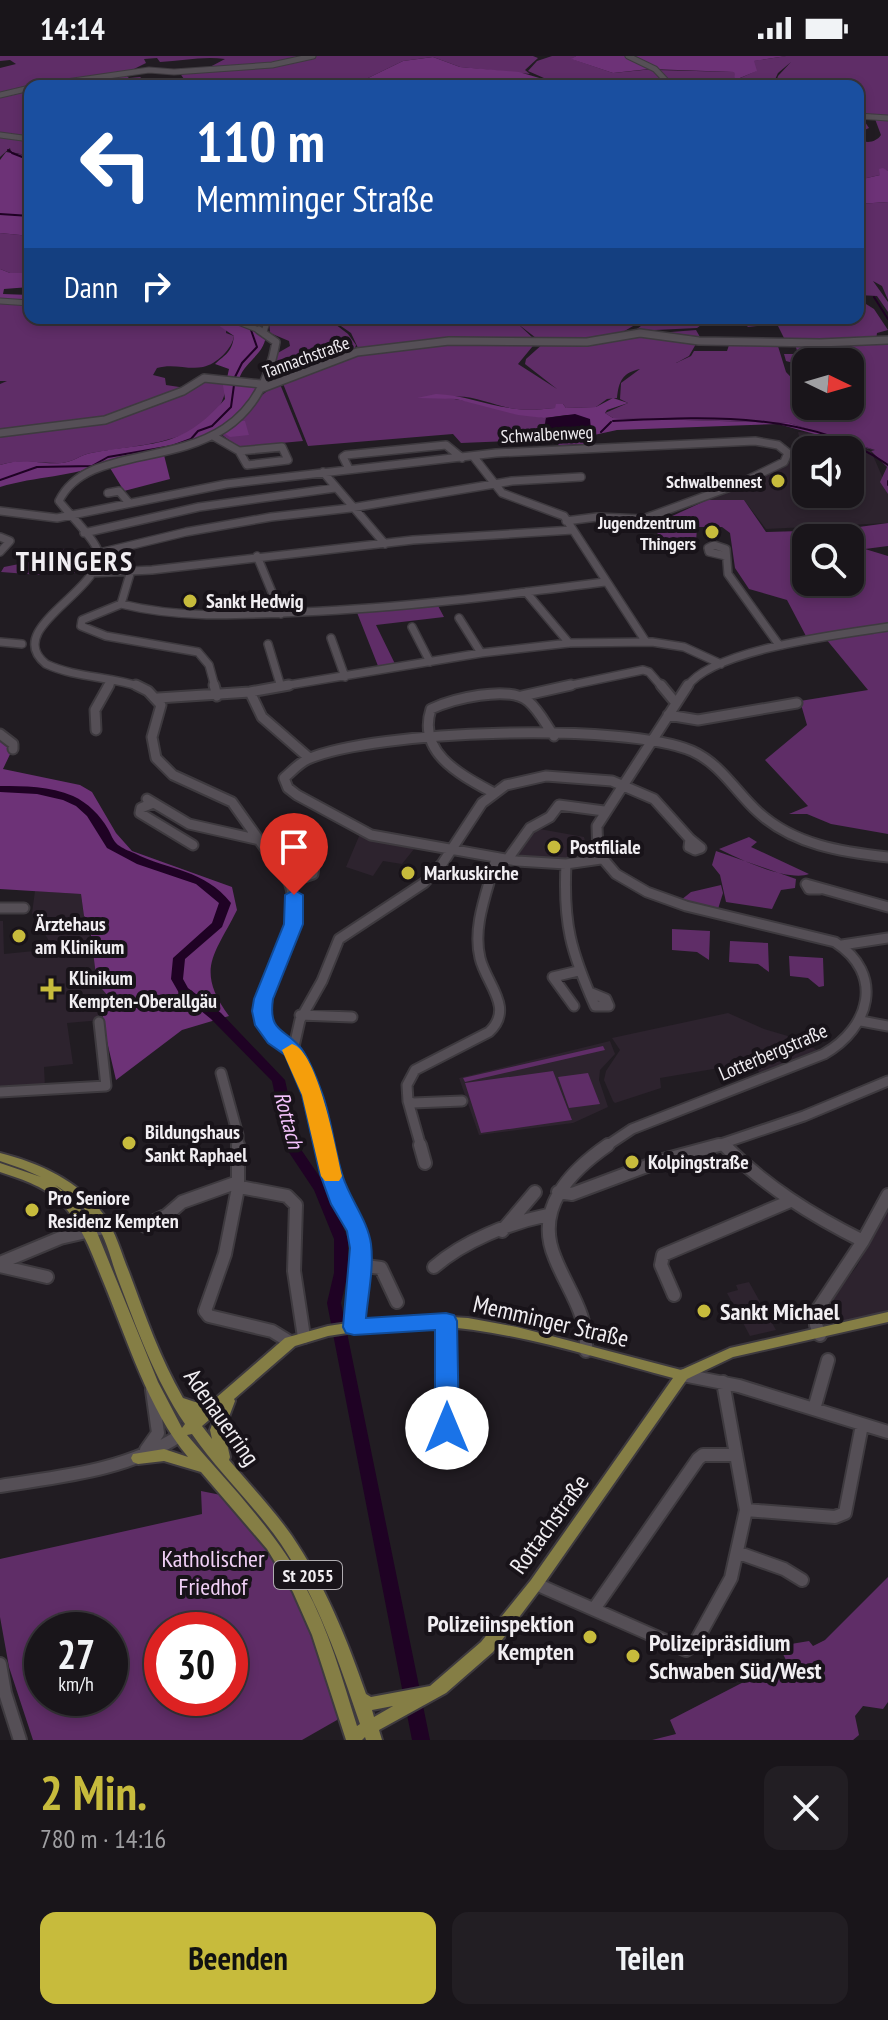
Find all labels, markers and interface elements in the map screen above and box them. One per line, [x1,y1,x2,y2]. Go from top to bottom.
text: 14:14 [40,9,105,48]
text: 110 m [196,105,325,177]
icon: left [64,112,168,216]
text: Memminger Straße [196,175,434,222]
icon: right [134,264,178,308]
text: Dann [64,267,118,306]
street label: Tannachstraße [260,331,352,383]
north arrow [792,348,864,420]
map controls [792,348,864,596]
street label: Schwalbenweg [500,420,594,448]
button: sound [792,436,864,508]
place label: Schwalbennest [666,470,763,493]
marker: Schwalbennest [769,472,787,490]
place label: Jugendzentrum Thingers [597,511,696,555]
marker: Jugendzentrum Thingers [703,523,721,541]
button: search [792,524,864,596]
district label: THINGERS [16,542,134,579]
place label: Sankt Hedwig [206,588,304,614]
marker: Sankt Hedwig [181,592,199,610]
pin [260,813,328,895]
icon: arrive [272,825,316,869]
place label: Postfiliale [570,834,641,860]
marker: Postfiliale [545,838,563,856]
place label: Markuskirche [424,860,519,886]
marker: Markuskirche [399,864,417,882]
place label: Ärztehaus am Klinikum [34,911,124,960]
marker: Ärztehaus am Klinikum [10,927,28,945]
place label: Klinikum Kempten-Oberallgäu [69,965,217,1014]
marker: Klinikum Kempten-Oberallgäu [40,978,62,1000]
street label: Lotterbergstraße [715,1017,831,1087]
water label: Rottach [268,1089,310,1153]
place label: Bildungshaus Sankt Raphael [145,1119,247,1168]
marker: Bildungshaus Sankt Raphael [120,1134,138,1152]
place label: Kolpingstraße [648,1149,749,1175]
marker: Kolpingstraße [623,1153,641,1171]
place label: Pro Seniore Residenz Kempten [48,1185,179,1234]
marker: Pro Seniore Residenz Kempten [23,1201,41,1219]
street label: Memminger Straße [470,1288,632,1354]
place label: Sankt Michael [720,1296,840,1327]
marker: Sankt Michael [695,1302,713,1320]
street label: Adenauerring [177,1362,267,1472]
position arrow [405,1386,489,1470]
street label: Rottachstraße [503,1468,595,1580]
park label: Katholischer Friedhof [162,1543,265,1602]
road number: St 2055 [274,1561,342,1589]
place label: Polizeiinspektion Kempten [427,1608,574,1667]
speed limit sign: 30 [144,1612,248,1716]
place label: Polizeipräsidium Schwaben Süd/West [649,1627,822,1686]
text: 27 [57,1628,95,1680]
marker: Polizeiinspektion Kempten [581,1628,599,1646]
marker: Polizeipräsidium Schwaben Süd/West [624,1647,642,1665]
text: km/h [58,1671,94,1697]
text: 2 Min. [40,1761,147,1823]
button: close [764,1766,848,1850]
text: 780 m · 14:16 [40,1822,166,1855]
button: Beenden [40,1912,436,2004]
button: Teilen [452,1912,848,2004]

